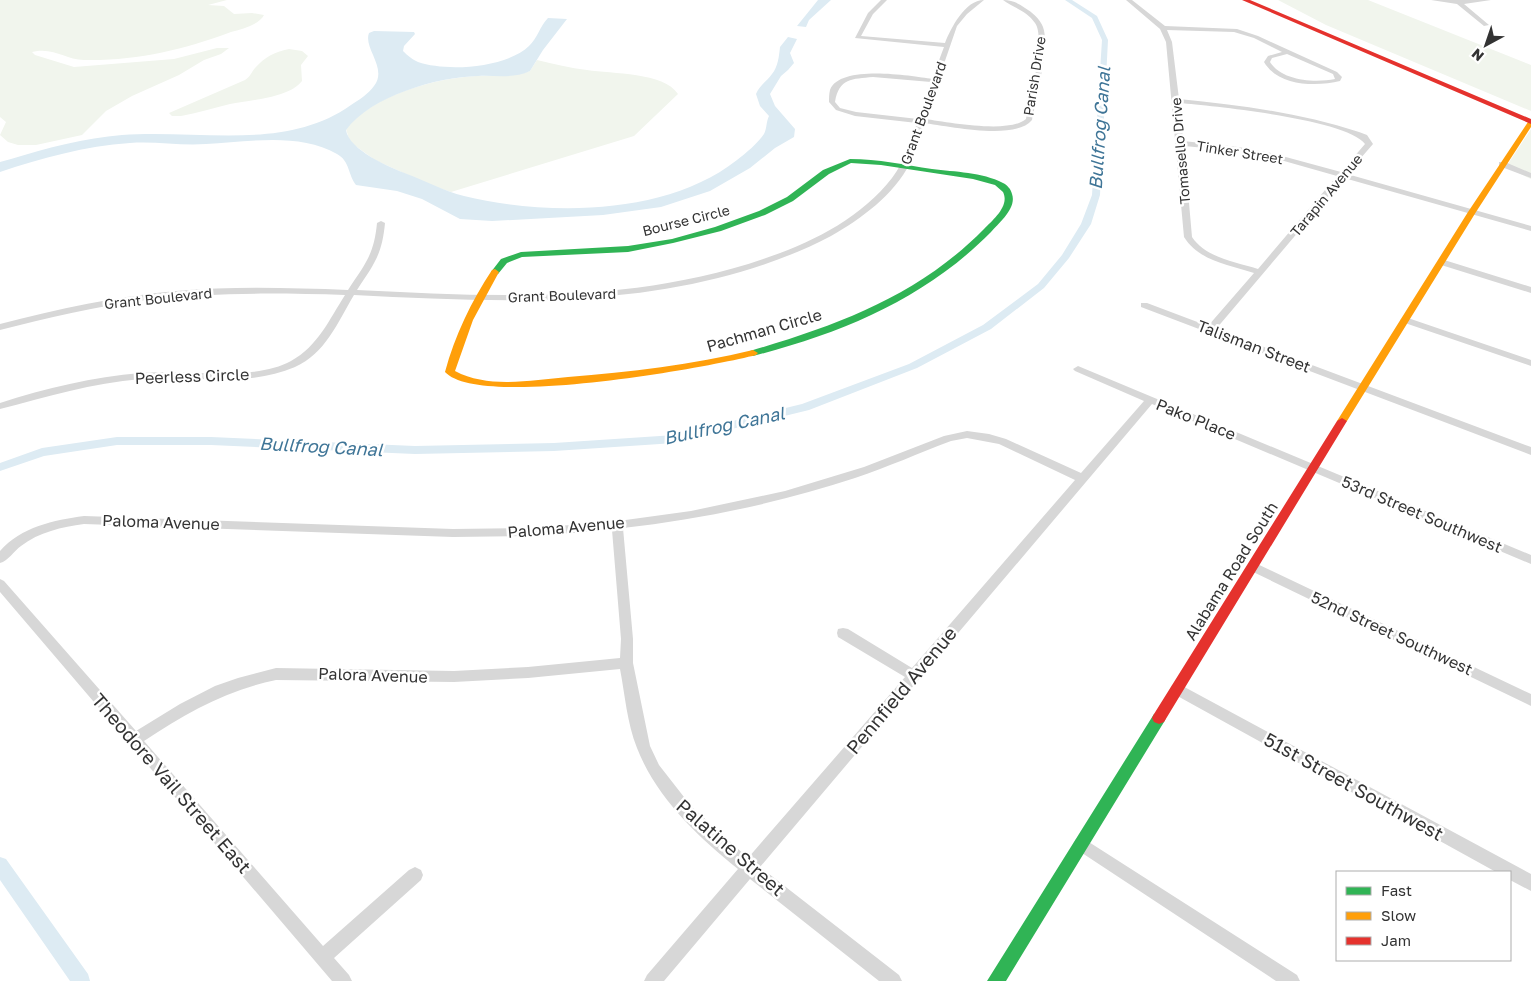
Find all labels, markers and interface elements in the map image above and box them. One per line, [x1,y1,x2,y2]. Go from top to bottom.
north arrow [1461,20,1511,70]
street label: Parish Drive [1019,35,1049,117]
text: N [1468,45,1487,65]
street label: Grant Boulevard [896,59,950,167]
water label: Bullfrog Canal [1084,65,1114,190]
street label: Tomasello Drive [1167,97,1193,205]
street label: Tinker Street [1196,137,1284,167]
street label: Tarapin Avenue [1287,150,1365,240]
street label: Bourse Circle [641,201,731,239]
street label: Grant Boulevard [103,284,213,312]
street label: Grant Boulevard [508,285,616,305]
street label: Pachman Circle [704,304,824,356]
street label: Talisman Street [1194,315,1314,377]
street label: Peerless Circle [134,364,250,388]
street label: Pako Place [1153,394,1239,444]
water label: Bullfrog Canal [661,401,788,449]
water label: Bullfrog Canal [259,432,384,460]
street label: 53rd Street Southwest [1339,471,1505,557]
street label: Alabama Road South [1180,498,1282,644]
street label: Paloma Avenue [102,510,220,534]
street label: Paloma Avenue [507,512,625,542]
street label: 52nd Street Southwest [1308,587,1476,679]
street label: Pennfield Avenue [841,622,961,758]
street label: Palora Avenue [318,663,428,687]
street label: Theodore Vail Street East [88,688,256,878]
street label: 51st Street Southwest [1260,727,1448,845]
street label: Palatine Street [672,794,790,900]
legend [1336,871,1511,961]
text: Fast [1381,881,1412,899]
text: Slow [1381,906,1416,924]
text: Jam [1381,931,1411,949]

